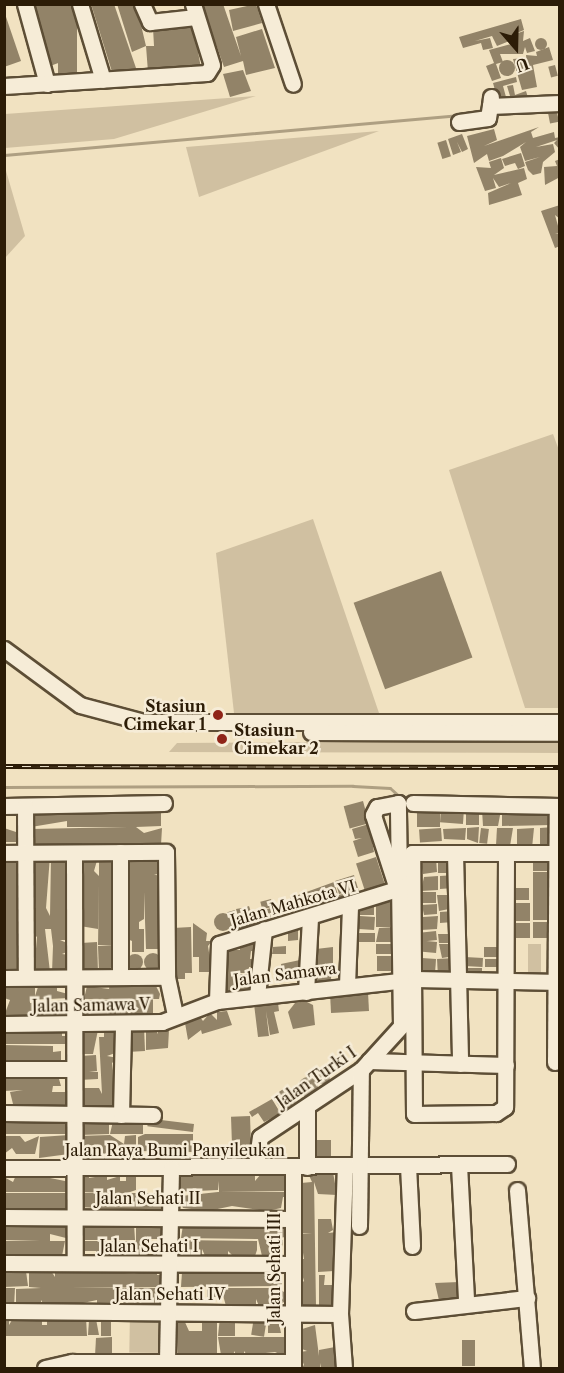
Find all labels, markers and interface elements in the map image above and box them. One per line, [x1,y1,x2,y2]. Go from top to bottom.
north arrow [486,18,546,78]
text: U [513,53,532,77]
place label: Stasiun Cimekar 1 [123,696,206,734]
marker: Stasiun Cimekar 1 [211,708,225,722]
place label: Stasiun Cimekar 2 [234,720,319,758]
marker: Stasiun Cimekar 2 [215,732,229,746]
street label: Jalan Mahkota VI [228,876,358,930]
street label: Jalan Samawa [232,958,338,990]
street label: Jalan Samawa V [31,994,151,1016]
street label: Jalan Turki I [272,1042,360,1112]
street label: Jalan Raya Bumi Panyileukan [65,1140,285,1160]
street label: Jalan Sehati II [95,1188,201,1208]
street label: Jalan Sehati III [264,1212,284,1324]
street label: Jalan Sehati I [99,1236,199,1256]
street label: Jalan Sehati IV [115,1284,225,1304]

